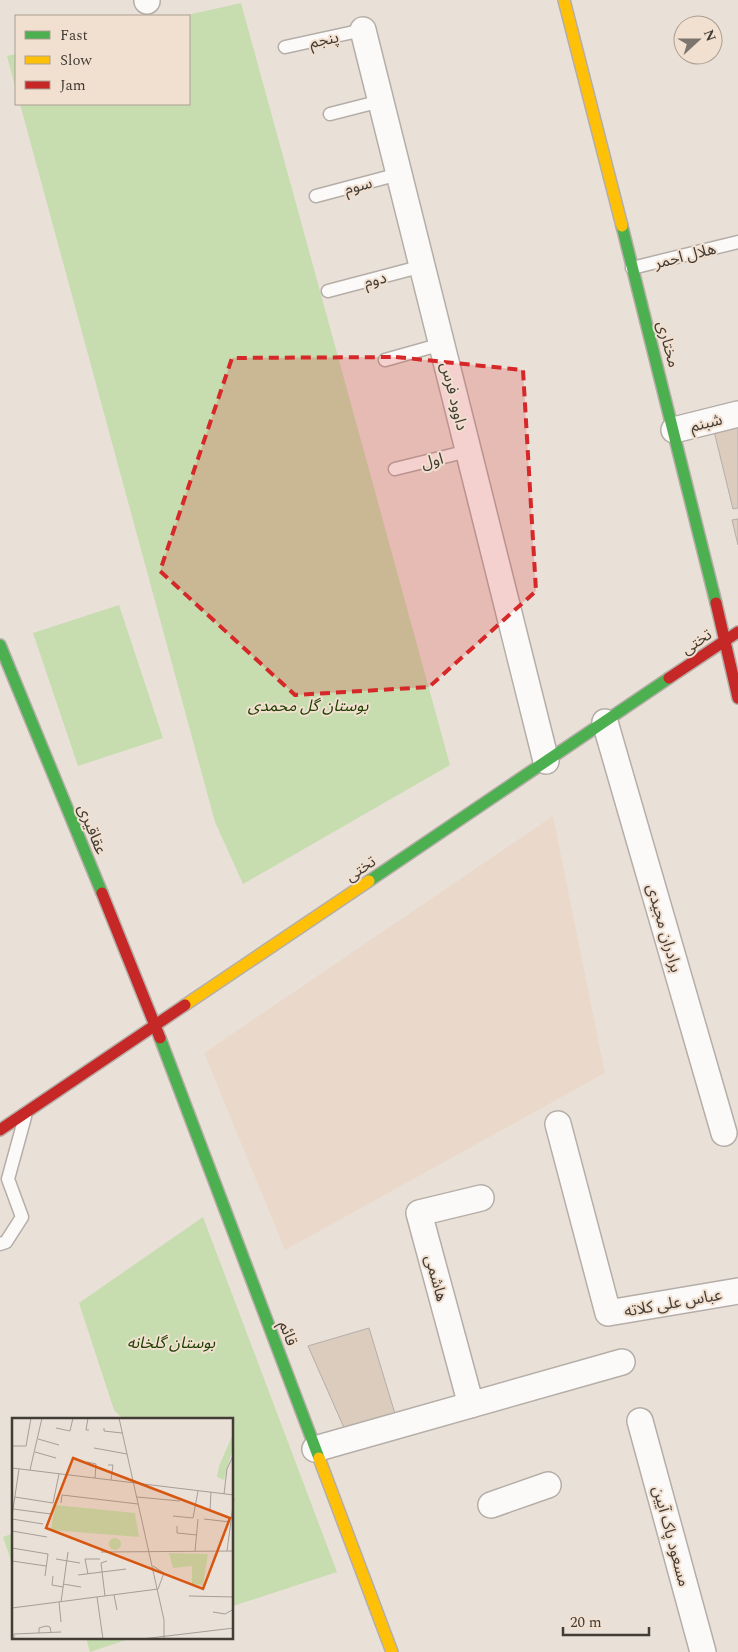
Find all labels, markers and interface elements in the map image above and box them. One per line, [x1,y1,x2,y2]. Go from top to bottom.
legend [15,15,190,105]
north arrow [673,15,723,65]
text: Fast [60,24,88,47]
street label: پنجم [307,25,341,55]
text: N [698,26,722,45]
text: Slow [60,49,92,72]
text: Jam [60,74,86,97]
street label: سوم [342,171,375,201]
street label: هلال احمر [651,237,719,275]
street label: دوم [361,266,389,294]
street label: مختاری [650,318,686,370]
street label: داوود فرس [434,360,474,433]
street label: شبنم [688,407,725,439]
street label: اول [419,447,446,475]
street label: تختی [676,623,717,661]
park label: بوستان گل محمدی [248,694,369,718]
street label: عقاقیری [71,801,113,858]
street label: تختی [340,850,381,888]
street label: برادران مجیدی [640,881,688,975]
street label: هاشمی [418,1252,454,1304]
street label: عباس علی کلاته [622,1283,724,1323]
street label: قائم [272,1317,304,1349]
park label: بوستان گلخانه [127,1331,216,1355]
inset map [12,1418,234,1640]
street label: مسعود پاک آیین [646,1483,696,1589]
scale bar [563,1604,649,1636]
text: 20 m [570,1611,602,1634]

